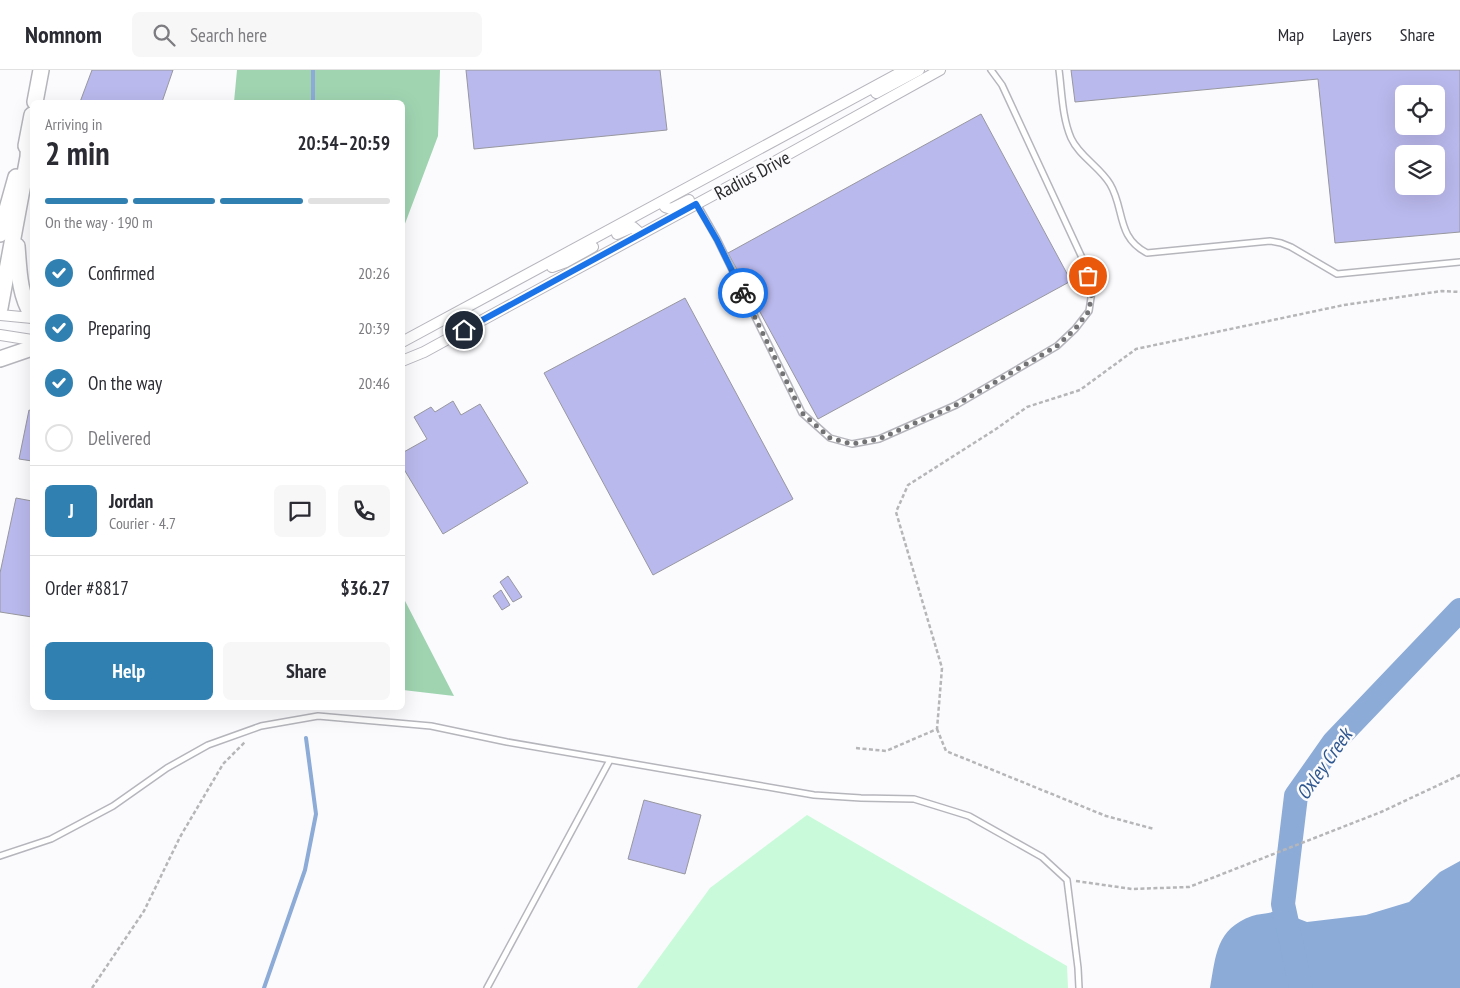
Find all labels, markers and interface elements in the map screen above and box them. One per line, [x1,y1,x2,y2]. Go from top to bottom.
search box [132,12,482,57]
text: Nomnom [25,19,102,50]
icon: search [150,21,178,49]
text: Search here [190,23,267,47]
text: Map [1278,23,1304,46]
text: Layers [1332,23,1372,46]
text: Share [1400,23,1435,46]
map controls [1395,85,1445,195]
button: locate [1395,85,1445,135]
text: Arriving in [45,114,102,134]
text: 20:54–20:59 [297,131,390,155]
text: 2 min [45,132,110,174]
street label: Radius Drive [710,145,794,205]
button: layers [1395,145,1445,195]
text: On the way · 190 m [45,212,153,232]
pin [1067,255,1109,297]
icon: check [45,259,73,287]
text: Confirmed [88,261,155,285]
icon: bag [1074,262,1102,290]
text: 20:26 [358,263,390,283]
courier [718,268,768,318]
icon: bike [729,279,757,307]
pin [443,309,485,351]
icon: check [45,314,73,342]
text: Preparing [88,316,151,340]
icon: home [450,316,478,344]
text: 20:39 [358,318,390,338]
icon: check [45,369,73,397]
text: On the way [88,371,162,395]
text: 20:46 [358,373,390,393]
text: Delivered [88,426,151,450]
button: chat [274,485,326,537]
button: phone [338,485,390,537]
text: Jordan [109,489,153,513]
text: J [68,499,74,523]
text: Courier · 4.7 [109,513,176,533]
text: Order #8817 [45,576,129,600]
text: $36.27 [341,576,390,600]
button: Help [45,642,213,700]
button: Share [223,642,390,700]
water label: Oxley Creek [1290,722,1359,805]

